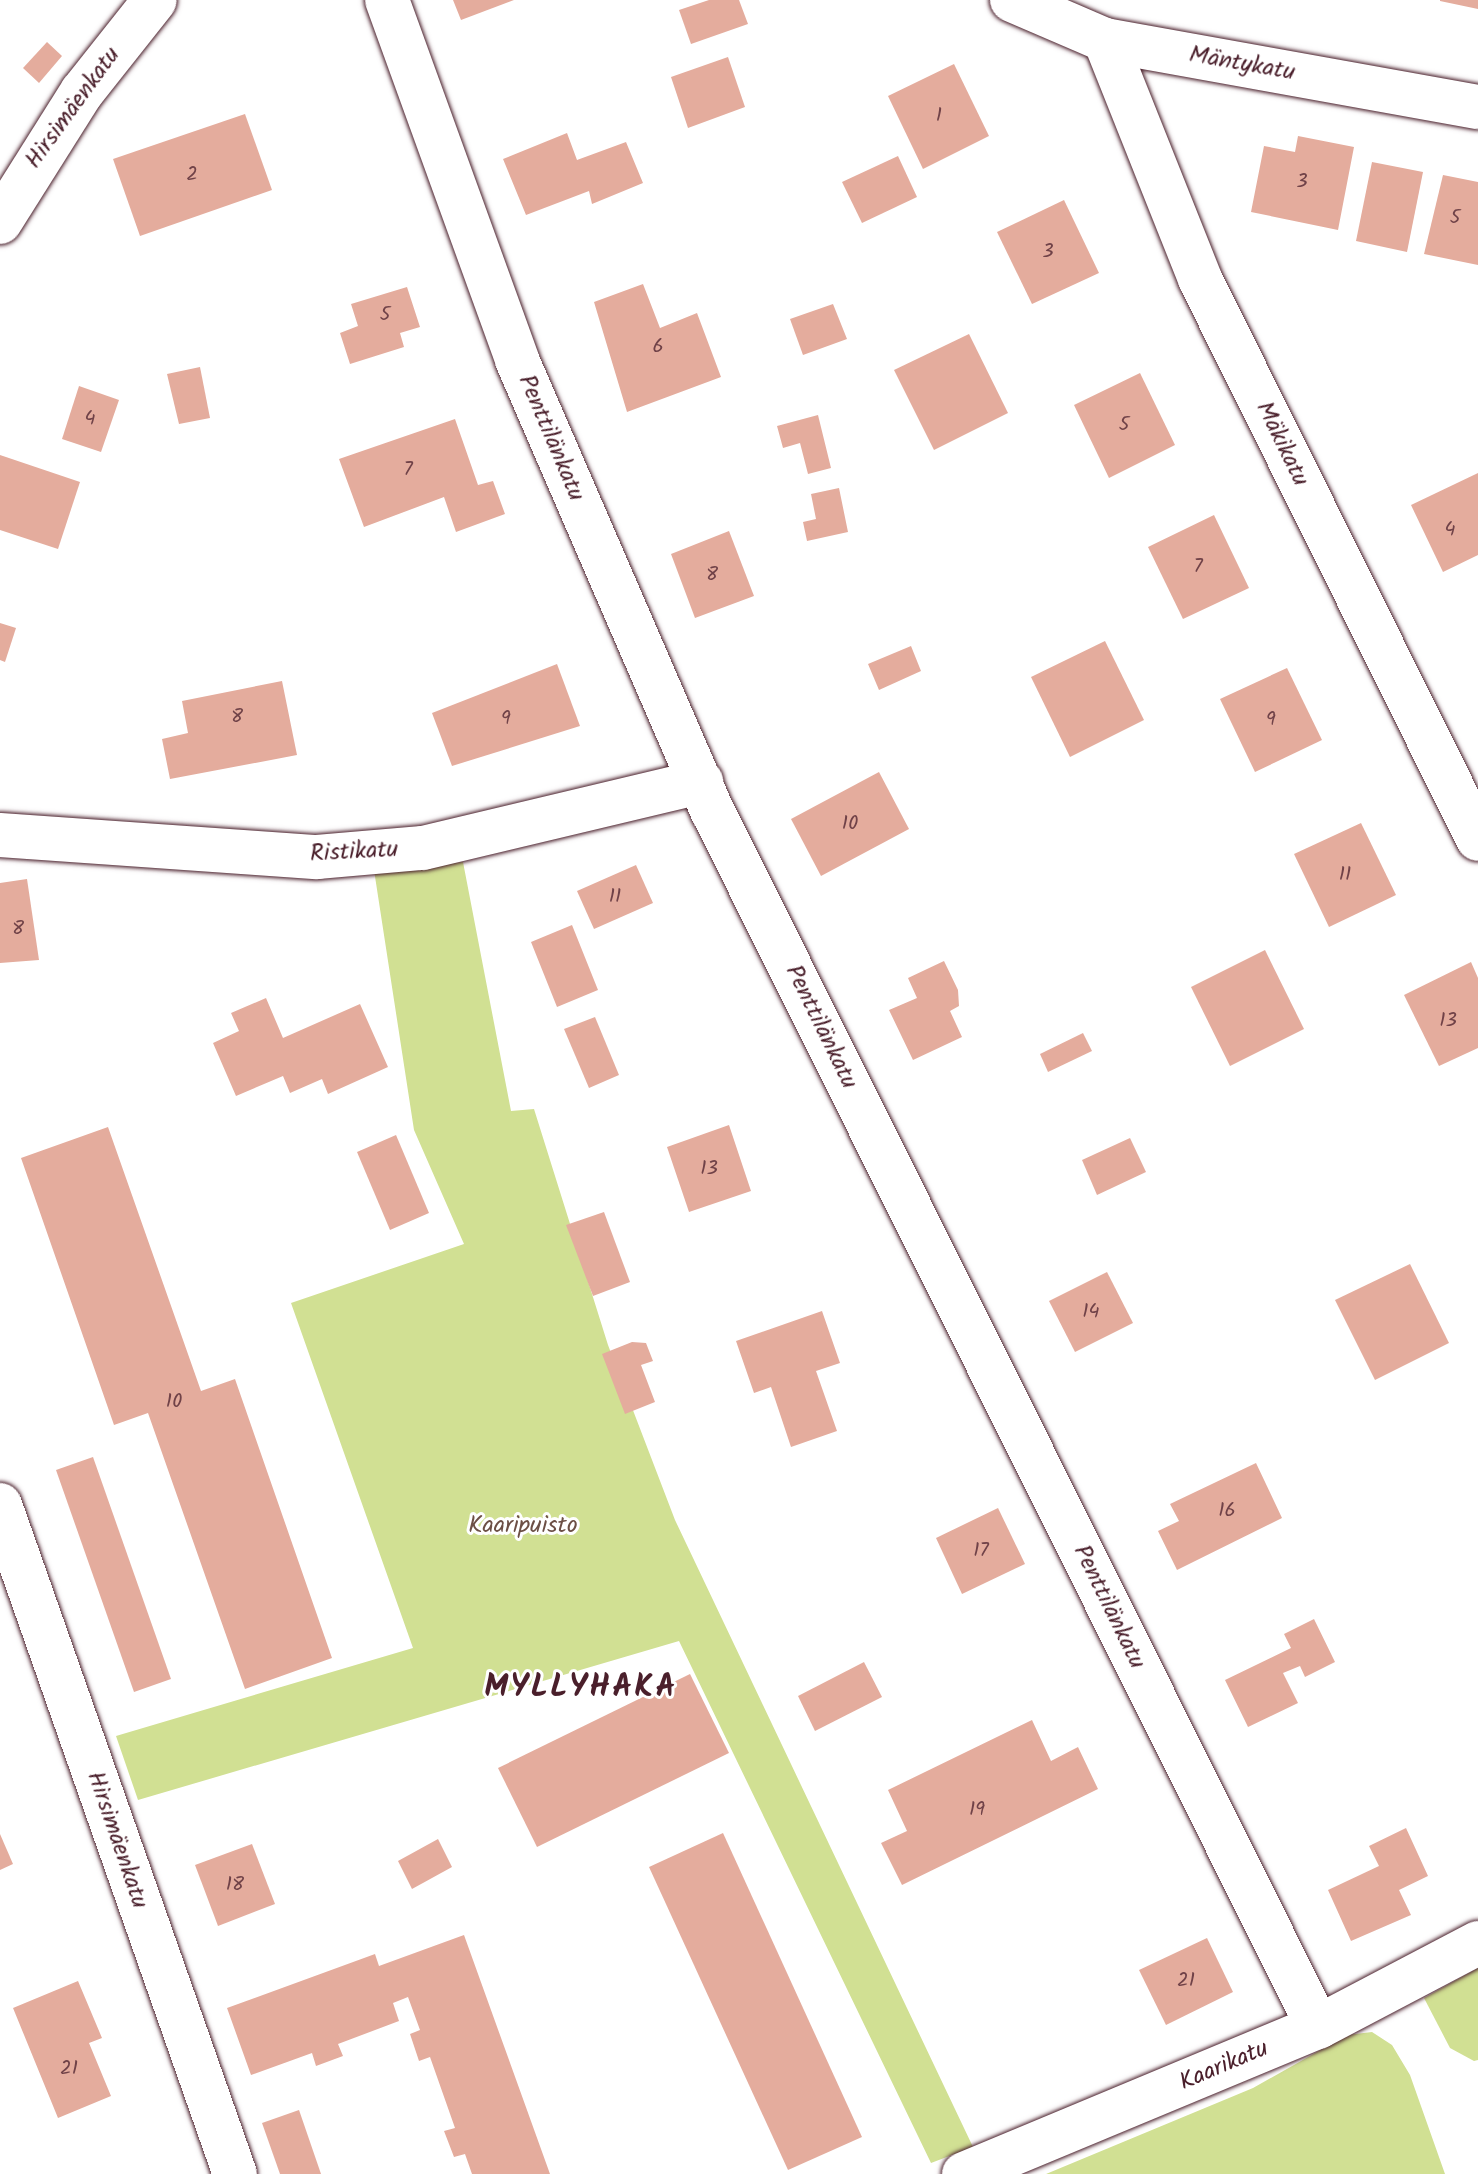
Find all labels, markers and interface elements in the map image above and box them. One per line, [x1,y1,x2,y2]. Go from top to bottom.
street label: Mäntykatu [1187,41,1297,87]
street label: Hirsimäenkatu [19,42,127,174]
house number: 1 [936,104,942,128]
house number: 2 [186,163,198,187]
house number: 3 [1296,170,1308,194]
house number: 5 [1450,206,1460,230]
house number: 3 [1042,240,1054,264]
house number: 5 [380,303,390,327]
house number: 6 [652,335,664,359]
street label: Penttilänkatu [512,371,590,505]
street label: Mäkikatu [1249,397,1315,491]
house number: 4 [84,407,96,431]
house number: 5 [1119,413,1129,437]
house number: 7 [403,458,413,482]
house number: 4 [1444,518,1456,542]
house number: 7 [1193,555,1203,579]
house number: 8 [706,563,718,587]
house number: 8 [231,705,243,729]
house number: 9 [501,707,511,731]
house number: 9 [1266,708,1276,732]
house number: 10 [842,812,858,836]
street label: Ristikatu [309,835,399,869]
house number: 11 [1339,863,1351,887]
house number: 11 [609,885,621,909]
house number: 8 [12,917,24,941]
street label: Penttilänkatu [779,960,863,1094]
house number: 13 [1439,1009,1457,1033]
house number: 13 [700,1157,718,1181]
house number: 14 [1082,1300,1100,1324]
house number: 10 [166,1390,182,1414]
house number: 16 [1218,1499,1236,1523]
park label: Kaaripuisto [468,1512,578,1540]
house number: 17 [973,1539,989,1563]
street label: Penttilänkatu [1067,1540,1151,1674]
district label: MYLLYHAKA [484,1669,678,1707]
street label: Hirsimäenkatu [80,1768,154,1912]
house number: 19 [969,1798,985,1822]
house number: 18 [226,1873,244,1897]
house number: 21 [1177,1969,1195,1993]
street label: Kaarikatu [1175,2034,1273,2098]
house number: 21 [60,2057,78,2081]

